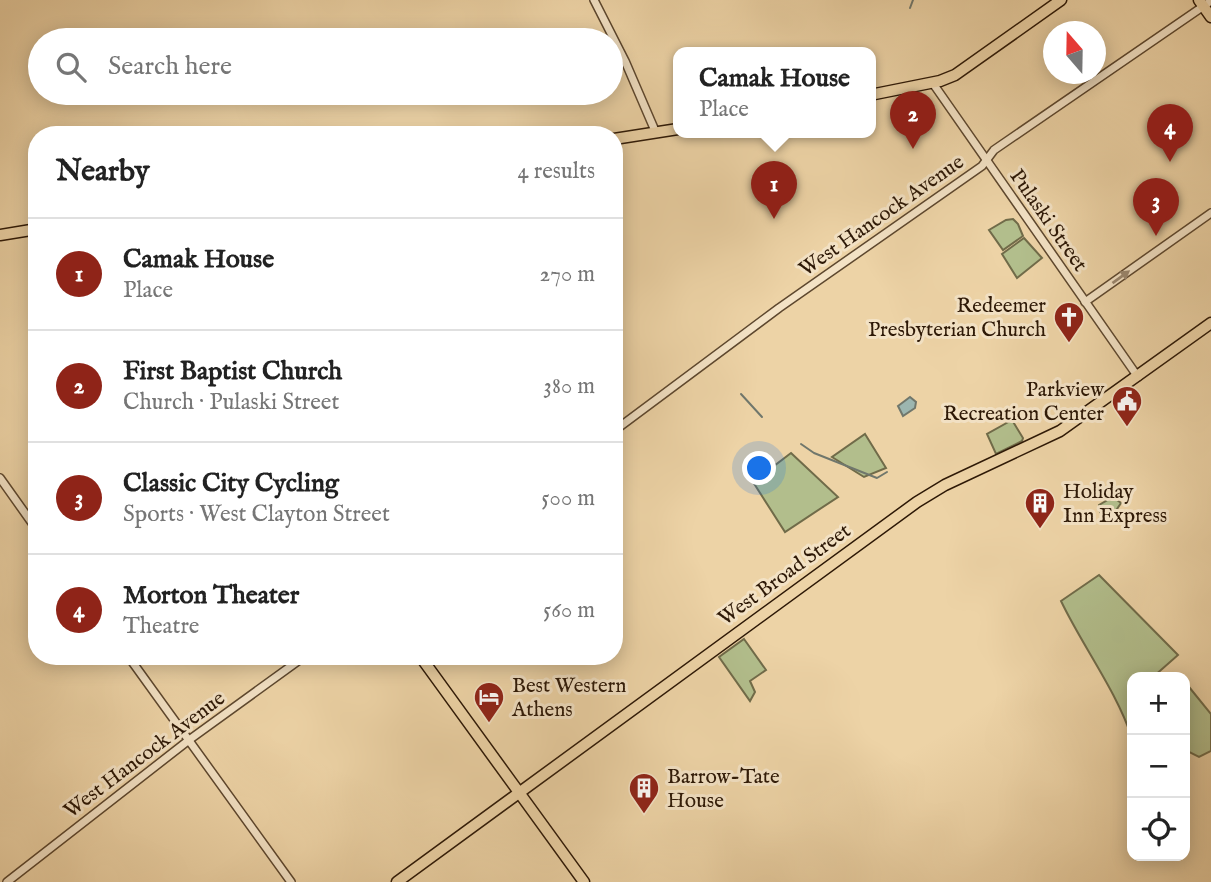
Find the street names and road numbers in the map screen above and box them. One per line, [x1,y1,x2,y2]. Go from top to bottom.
street label: West Hancock Avenue [794,149,970,283]
street label: Pulaski Street [1003,164,1093,277]
street label: West Broad Street [713,518,857,632]
street label: West Hancock Avenue [59,685,231,825]

